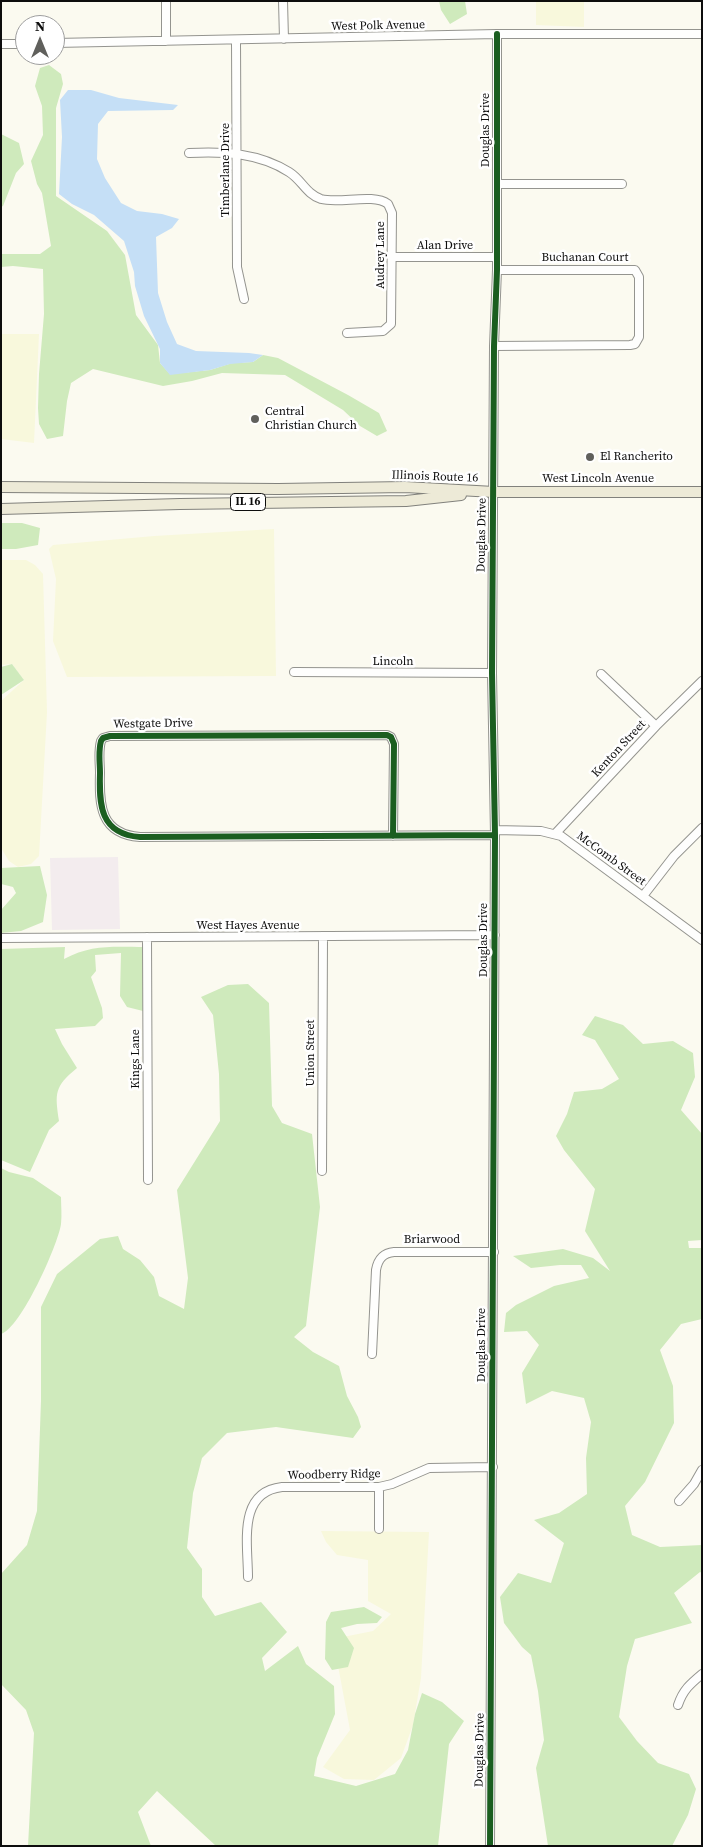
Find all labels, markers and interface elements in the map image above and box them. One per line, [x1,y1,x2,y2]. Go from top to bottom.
north arrow [15,15,65,65]
text: N [35,16,45,36]
street label: West Polk Avenue [331,18,425,34]
street label: Douglas Drive [479,93,493,167]
street label: Timberlane Drive [219,123,233,217]
street label: Audrey Lane [374,221,388,289]
street label: Alan Drive [417,239,473,253]
street label: Buchanan Court [542,251,628,265]
place label: Central Christian Church [265,405,357,433]
marker: Central Christian Church [249,413,261,425]
place label: El Rancherito [600,450,673,464]
marker: El Rancherito [584,451,596,463]
street label: Illinois Route 16 [391,468,479,486]
street label: West Lincoln Avenue [542,472,654,486]
road number: IL 16 [230,494,266,511]
street label: Douglas Drive [474,498,490,572]
street label: Lincoln [372,655,414,669]
street label: Westgate Drive [113,716,193,732]
street label: Kenton Street [589,718,649,780]
street label: McComb Street [574,829,648,889]
street label: Douglas Drive [477,903,491,977]
street label: West Hayes Avenue [196,919,300,933]
street label: Union Street [304,1020,318,1086]
street label: Kings Lane [129,1029,143,1089]
street label: Briarwood [404,1233,460,1247]
street label: Douglas Drive [475,1308,489,1382]
street label: Woodberry Ridge [287,1467,381,1483]
street label: Douglas Drive [472,1713,488,1787]

